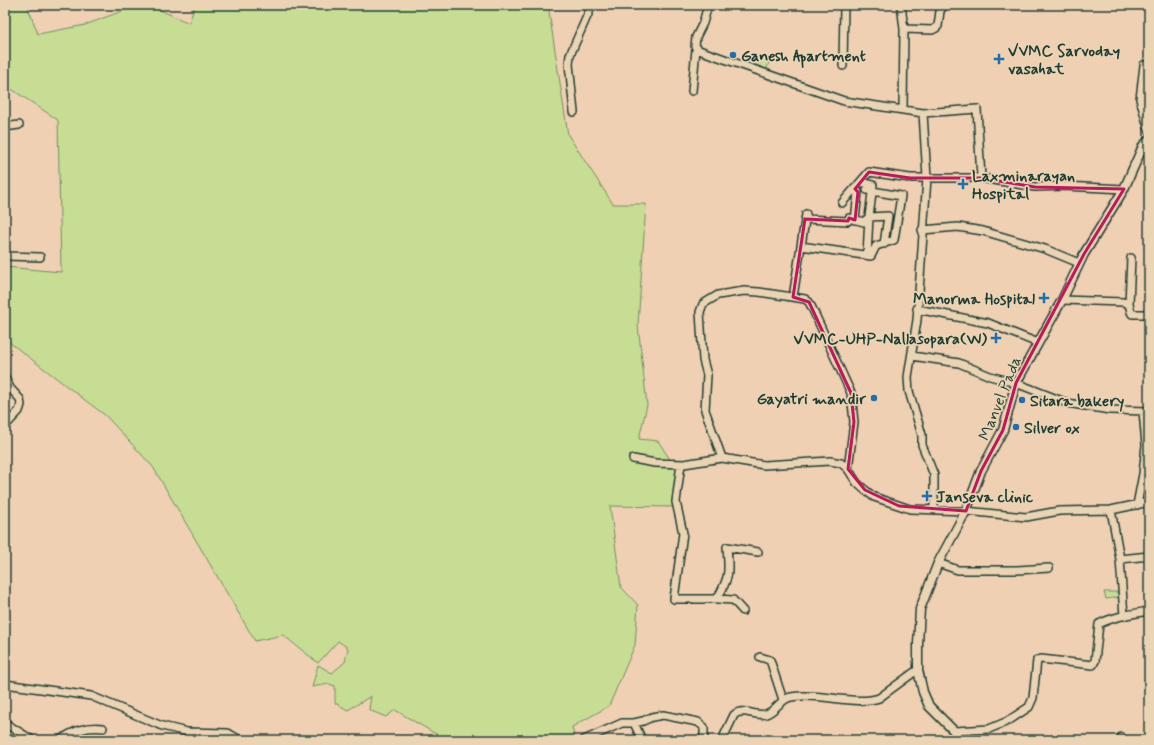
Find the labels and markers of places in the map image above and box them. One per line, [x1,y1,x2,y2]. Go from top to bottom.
place label: VVMC Sarvoday vasahat [1008,41,1120,80]
place label: Ganesh Apartment [741,46,866,68]
marker: Ganesh Apartment [728,50,738,60]
marker: VVMC Sarvoday vasahat [993,53,1005,65]
place label: Laxminarayan Hospital [972,166,1075,205]
marker: Laxminarayan Hospital [957,178,969,190]
place label: Manorma Hospital [913,289,1035,310]
marker: Manorma Hospital [1038,292,1050,304]
place label: VVMC-UHP-Nallasopara(W) [794,329,987,350]
marker: VVMC-UHP-Nallasopara(W) [990,332,1002,344]
place label: Gayatri mandir [757,389,866,410]
place label: Sitara bakery [1030,391,1125,412]
marker: Gayatri mandir [869,393,879,403]
marker: Sitara bakery [1017,395,1027,405]
place label: Silver ox [1024,418,1080,439]
marker: Silver ox [1011,422,1021,432]
place label: Janseva clinic [936,487,1034,508]
marker: Janseva clinic [921,490,933,502]

